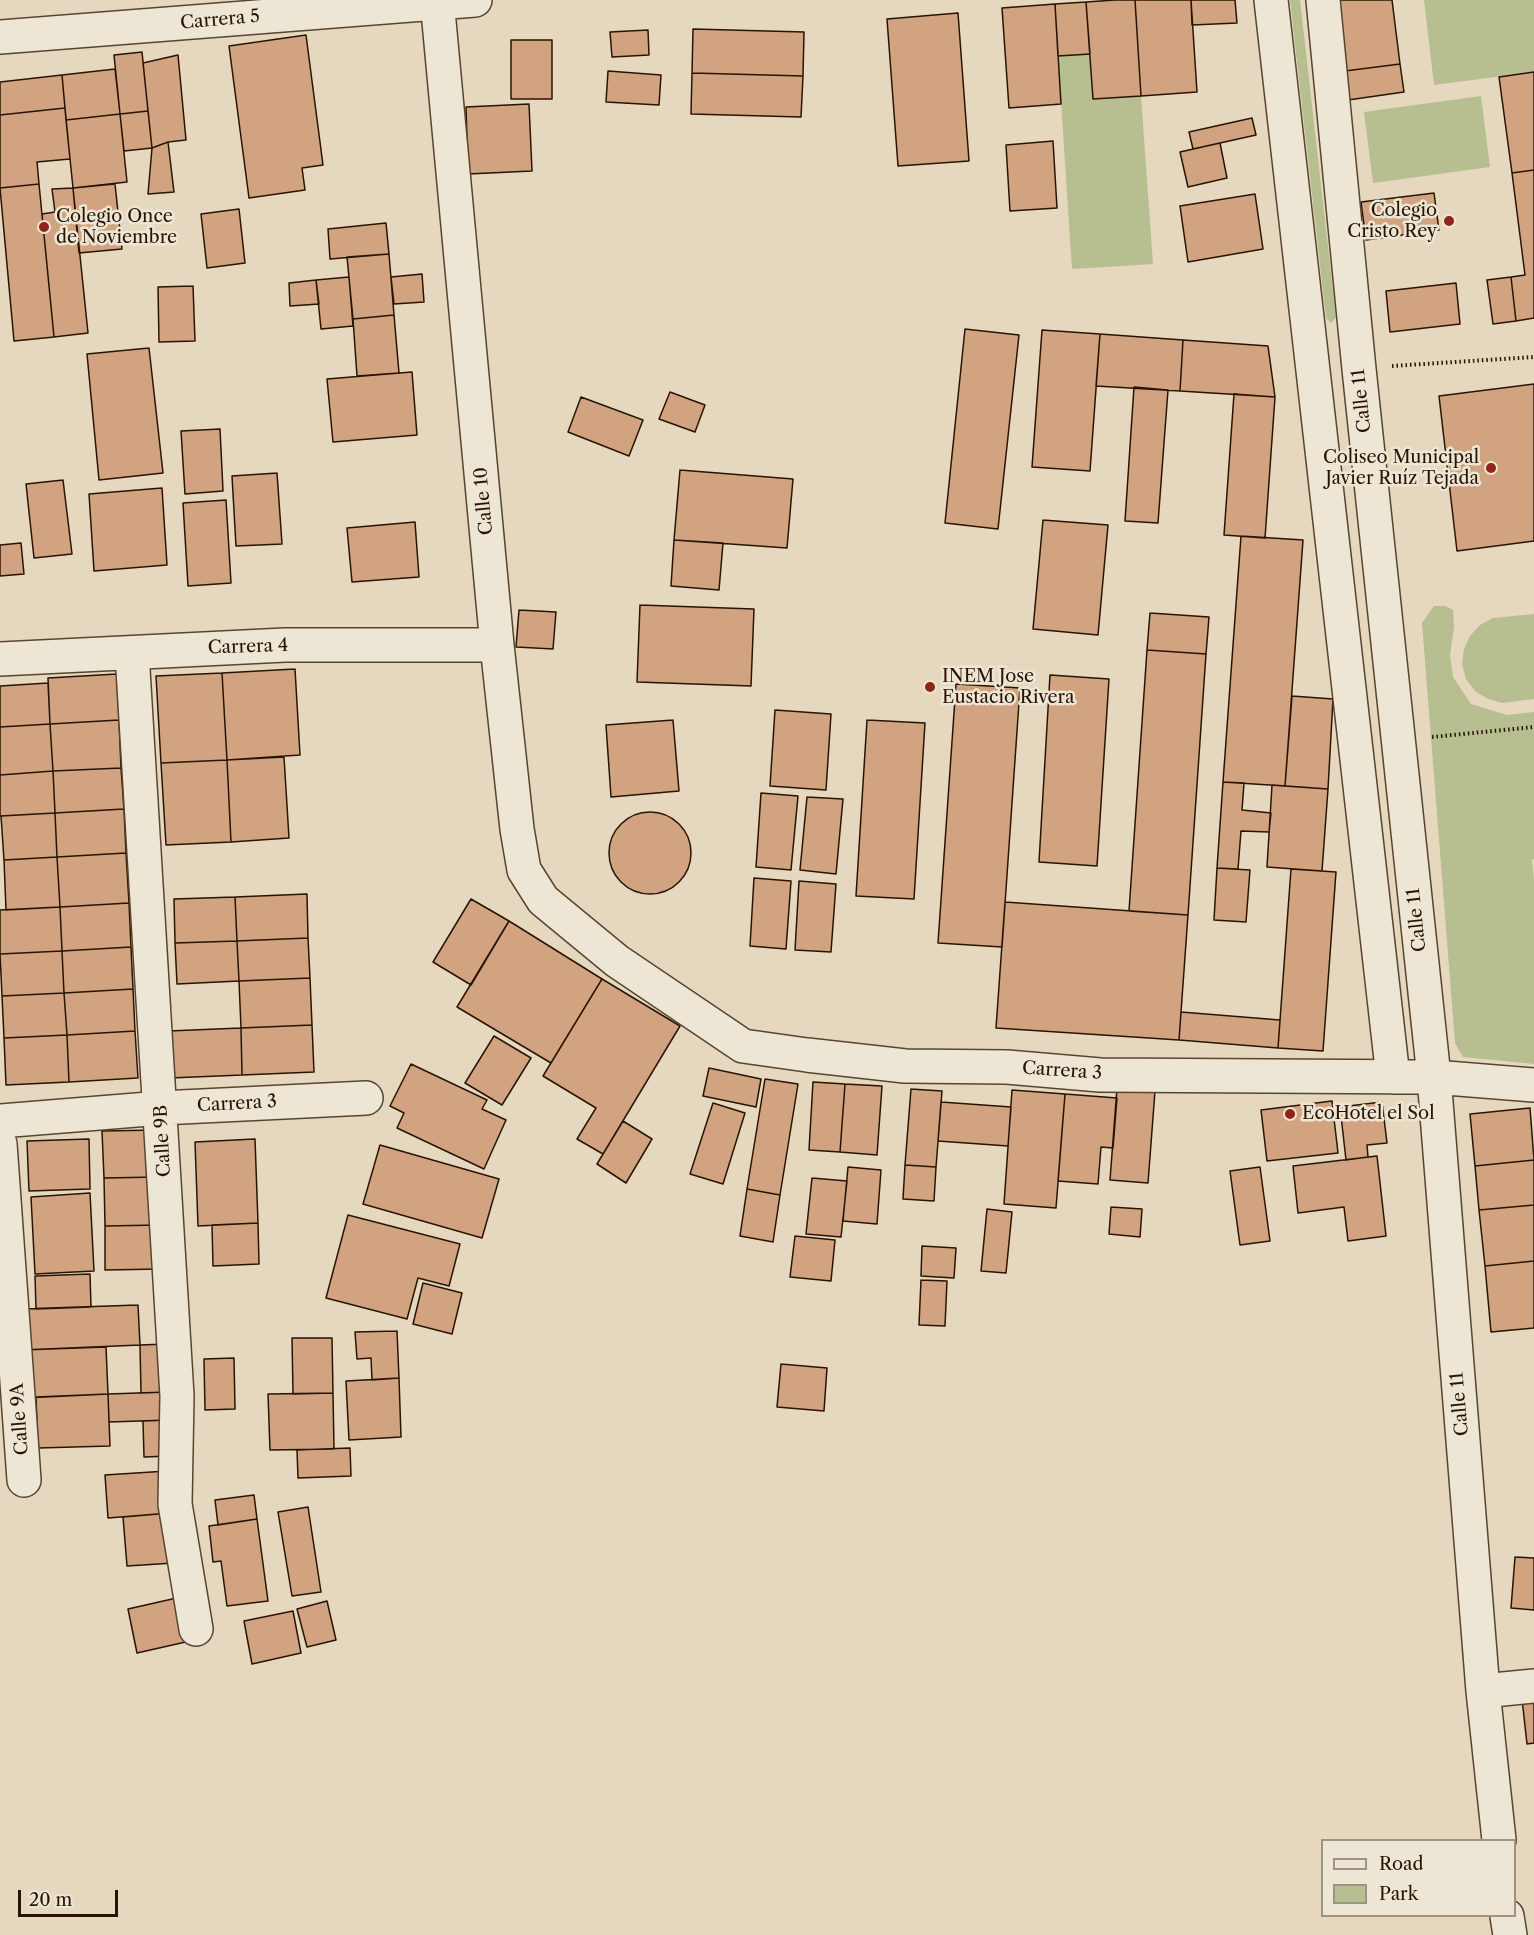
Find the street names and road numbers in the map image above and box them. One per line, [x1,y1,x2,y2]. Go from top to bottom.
street label: Carrera 5 [179,6,261,34]
street label: Calle 11 [1348,368,1376,434]
street label: Calle 10 [470,466,498,536]
street label: Carrera 4 [207,635,289,659]
street label: Calle 11 [1403,887,1431,953]
street label: Carrera 3 [1021,1057,1103,1085]
street label: Carrera 3 [196,1091,278,1117]
street label: Calle 9B [150,1104,176,1178]
street label: Calle 11 [1446,1371,1474,1437]
street label: Calle 9A [7,1382,33,1456]

